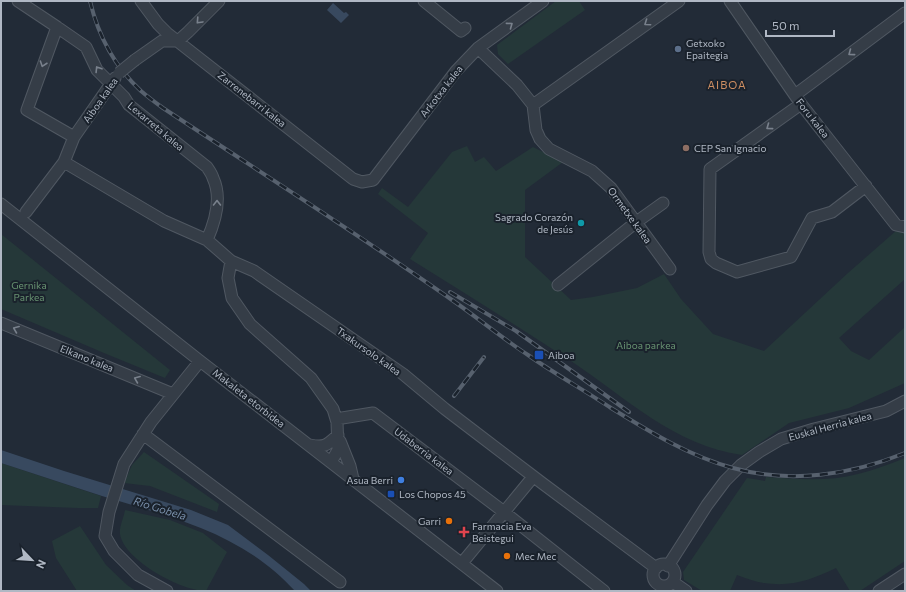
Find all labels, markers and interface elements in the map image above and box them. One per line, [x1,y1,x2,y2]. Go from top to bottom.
scale bar [766,12,834,38]
one-way arrow [196,16,203,24]
one-way arrow [645,18,652,25]
text: 50 m [772,18,800,32]
one-way arrow [505,23,512,30]
place label: Getxoko Epaitegia [686,37,728,61]
marker: Getxoko Epaitegia [673,44,683,54]
one-way arrow [849,48,856,55]
one-way arrow [39,61,48,68]
street label: Arkotxa kalea [417,63,465,119]
one-way arrow [95,66,102,73]
street label: Zarrenebarri kalea [215,69,289,129]
street label: Aiboa kalea [80,75,120,125]
district label: AIBOA [707,78,747,91]
street label: Foru kalea [794,96,832,140]
street label: Lexarreta kalea [126,99,186,153]
one-way arrow [767,122,774,129]
place label: CEP San Ignacio [694,142,766,154]
marker: CEP San Ignacio [681,143,691,153]
street label: Ormetxe kalea [606,185,654,245]
one-way arrow [213,200,221,206]
place label: Sagrado Corazón de Jesús [495,211,573,235]
marker: Sagrado Corazón de Jesús [576,218,586,228]
park label: Gernika Parkea [11,279,47,303]
street label: Txakursolo kalea [335,324,403,378]
one-way arrow [13,326,20,334]
park label: Aiboa parkea [616,339,676,351]
street label: Elkano kalea [59,342,115,374]
marker: Aiboa [533,349,545,361]
place label: Aiboa [548,349,575,361]
street label: Makaleta etorbidea [211,366,287,430]
one-way arrow [133,375,140,383]
street label: Euskal Herria kalea [787,409,873,443]
street label: Udaberria kalea [392,425,456,477]
place label: Asua Berri [347,474,393,486]
marker: Asua Berri [396,475,406,485]
place label: Los Chopos 45 [399,488,466,500]
marker: Los Chopos 45 [386,489,396,499]
water label: Río Gobela [132,494,188,522]
place label: Garri [418,515,441,527]
marker: Garri [444,516,454,526]
place label: Farmacia Eva Beistegui [472,520,531,544]
marker: Farmacia Eva Beistegui [459,527,469,537]
north arrow [12,540,52,580]
place label: Mec Mec [515,550,557,562]
marker: Mec Mec [502,551,512,561]
text: N [34,558,49,571]

